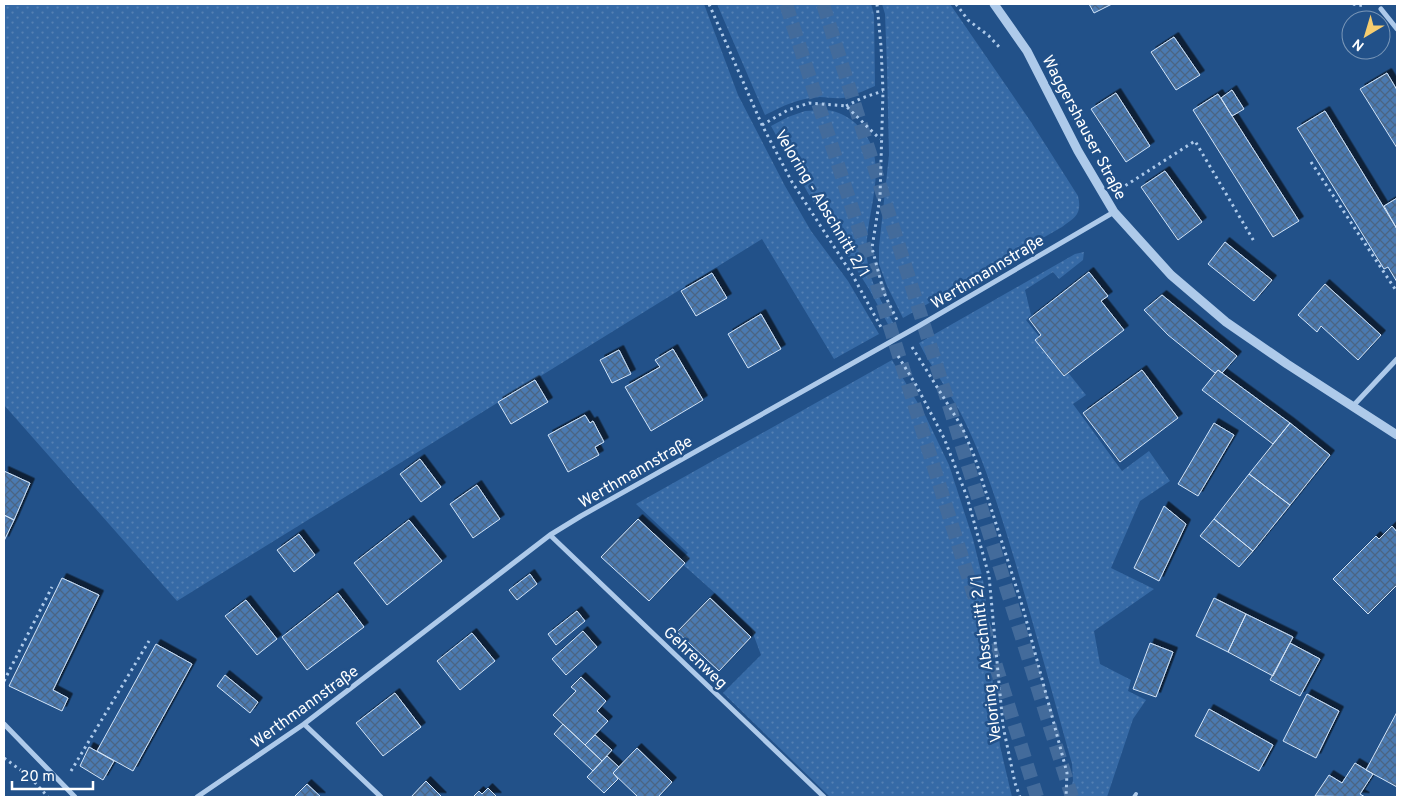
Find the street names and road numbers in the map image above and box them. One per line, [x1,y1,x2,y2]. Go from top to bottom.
street label: Waggershauser Straße [1037,52,1130,204]
street label: Veloring - Abschnitt 2/1 [769,127,873,282]
street label: Werthmannstraße [928,231,1048,314]
street label: Werthmannstraße [575,432,697,513]
street label: Veloring - Abschnitt 2/1 [967,574,1007,744]
street label: Gehrenweg [658,623,731,694]
street label: Werthmannstraße [247,662,363,753]

